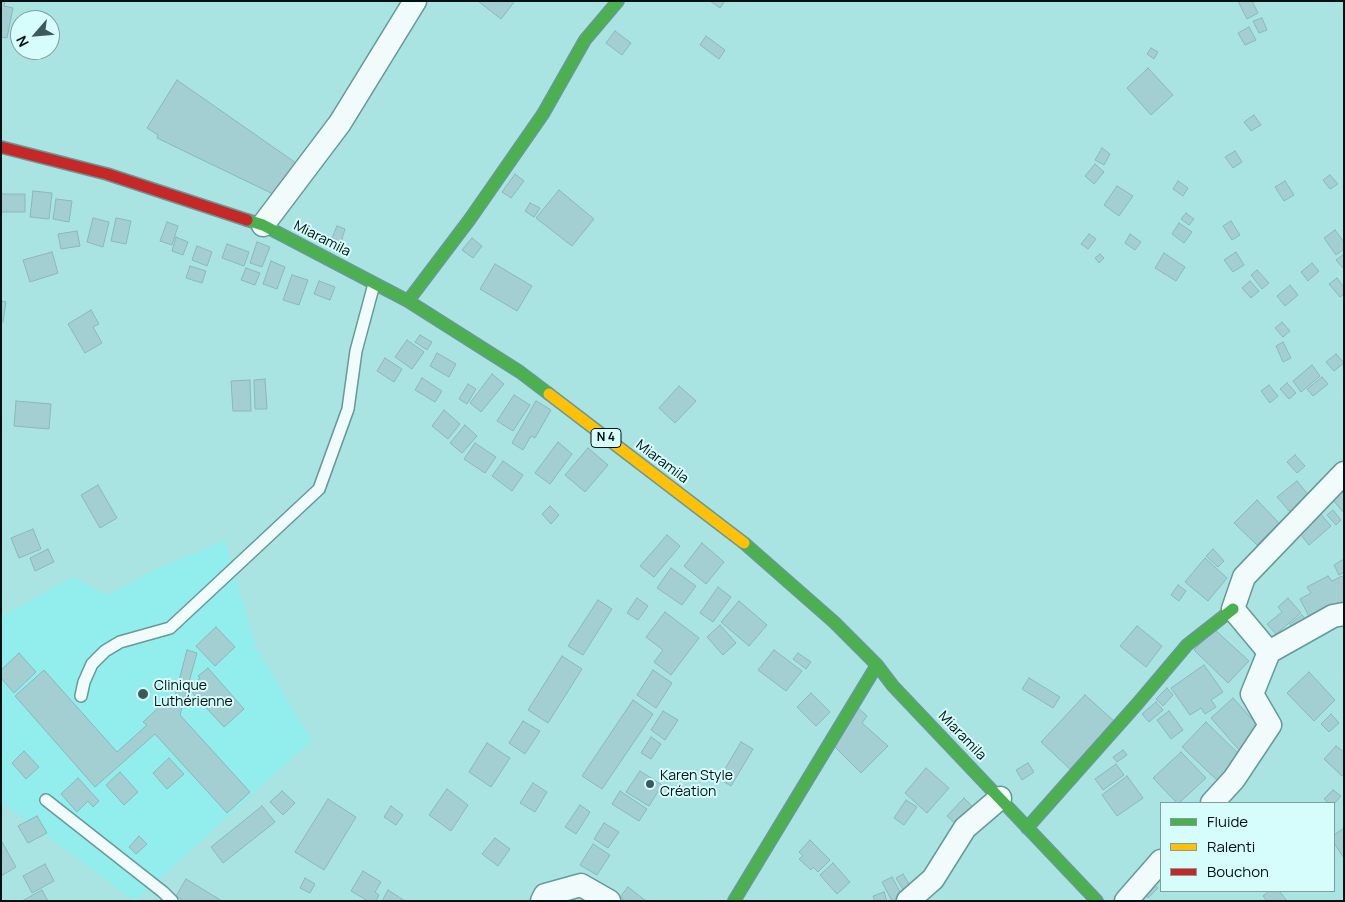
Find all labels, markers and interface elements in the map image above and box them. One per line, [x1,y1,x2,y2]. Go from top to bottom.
north arrow [10,10,60,60]
text: N [11,33,33,50]
street label: Miaramila [291,218,353,260]
road number: N 4 [591,428,621,448]
street label: Miaramila [632,437,692,487]
place label: Clinique Luthérienne [154,678,233,710]
marker: Clinique Luthérienne [136,687,150,701]
street label: Miaramila [935,708,989,764]
place label: Karen Style Création [660,768,733,800]
marker: Karen Style Création [644,778,656,790]
legend [1160,802,1335,892]
text: Fluide [1207,811,1248,832]
text: Ralenti [1207,836,1255,857]
text: Bouchon [1207,861,1269,882]

